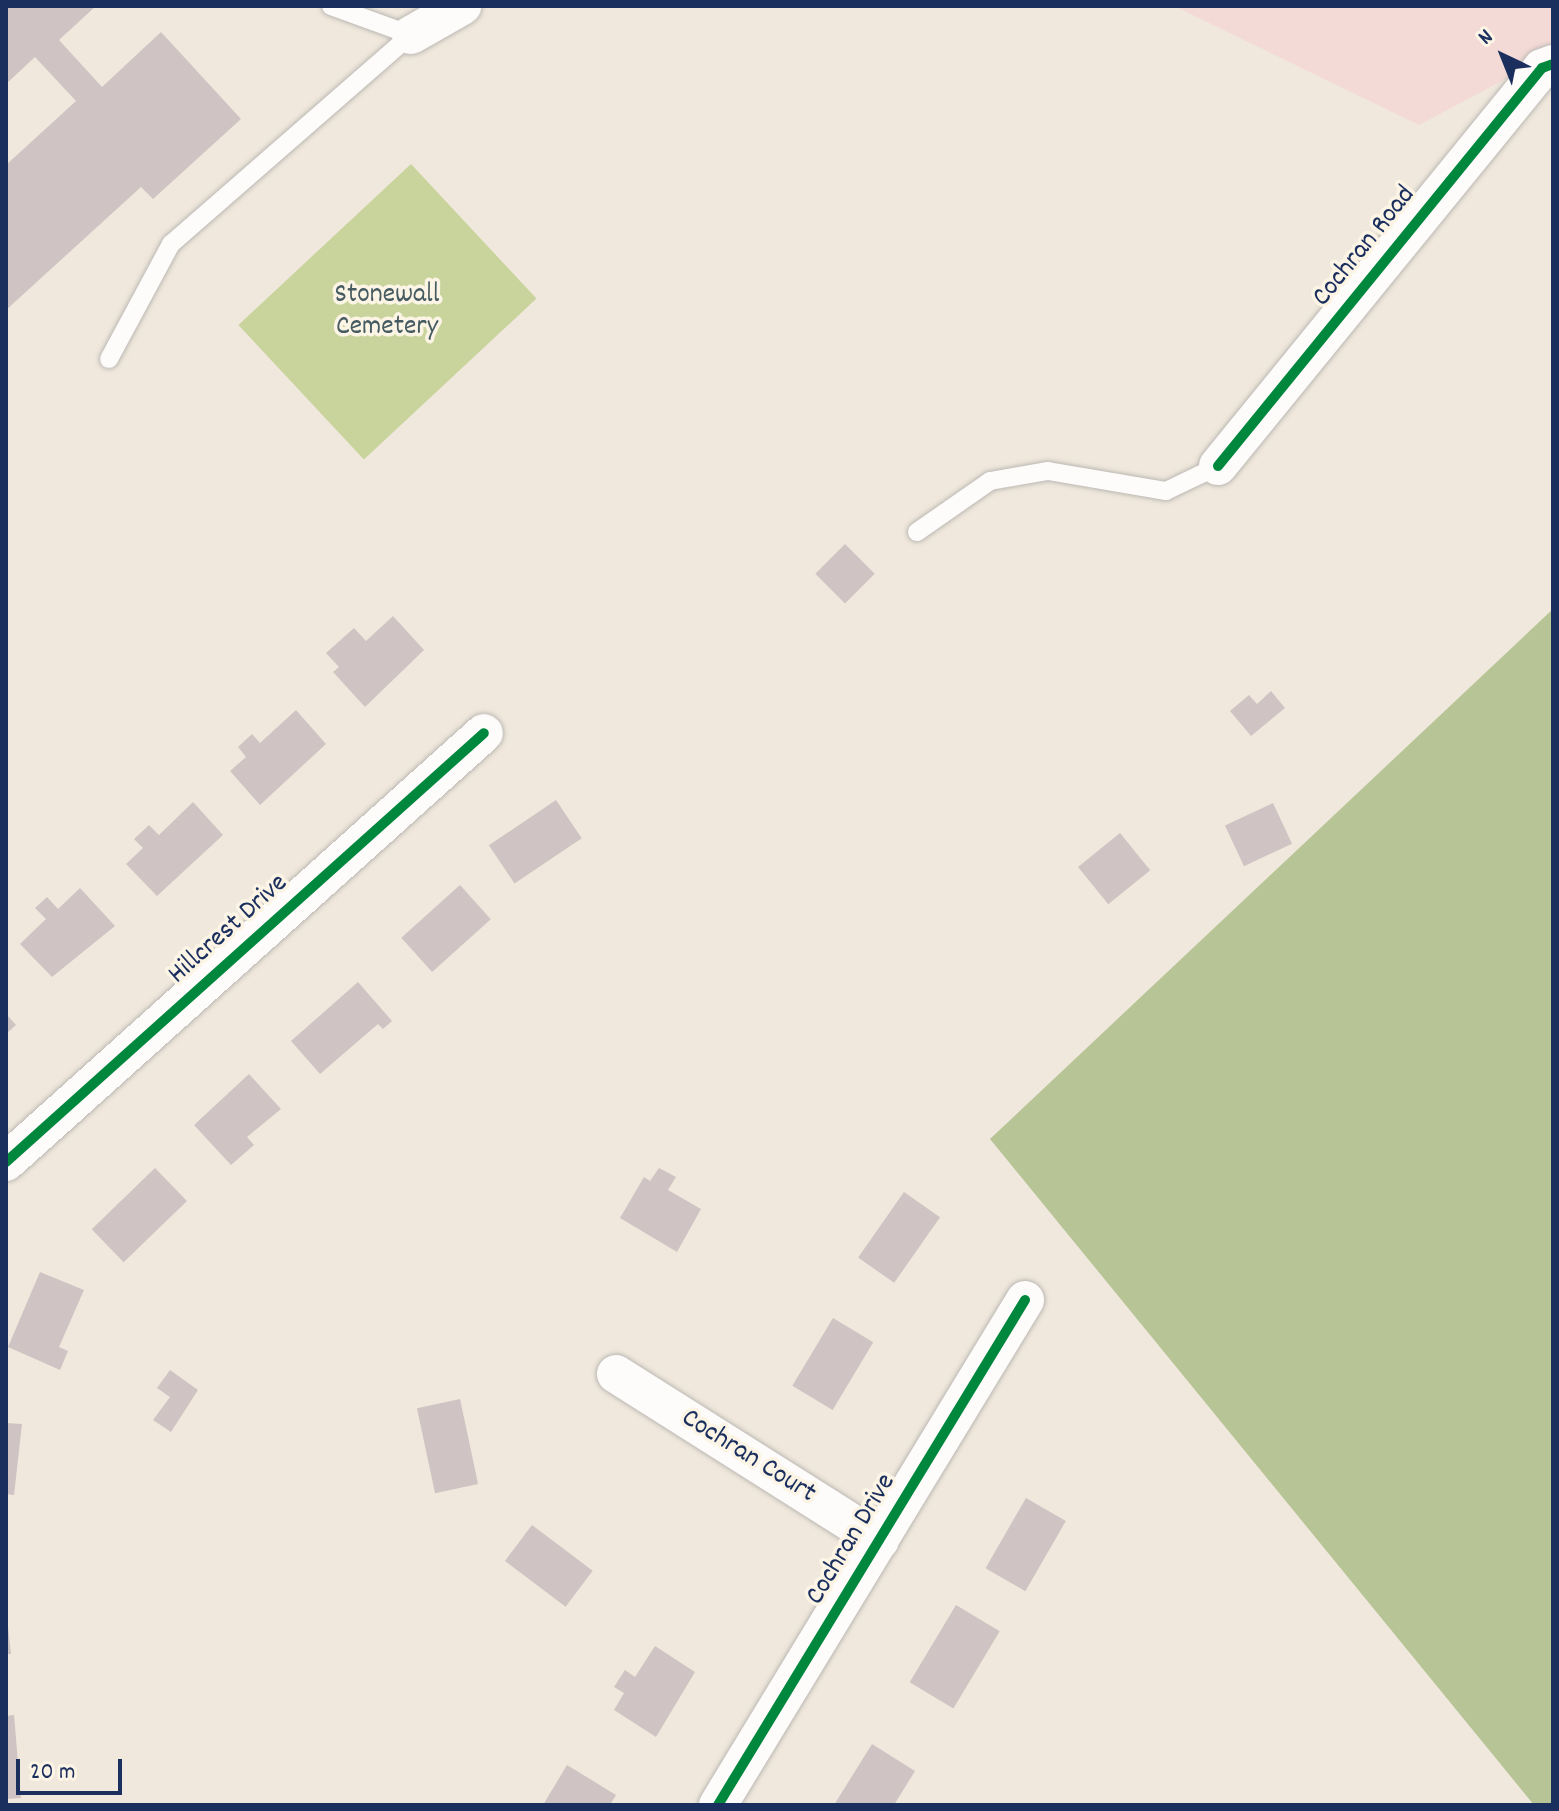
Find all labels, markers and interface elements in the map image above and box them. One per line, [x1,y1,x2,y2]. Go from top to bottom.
north arrow [1463,16,1543,96]
text: N [1472,23,1501,53]
street label: Cochran Road [1306,180,1424,314]
park label: Stonewall Cemetery [335,279,439,345]
street label: Hillcrest Drive [162,868,296,992]
street label: Cochran Court [675,1402,821,1512]
street label: Cochran Drive [800,1468,904,1612]
scale bar [20,1743,126,1793]
text: 20 m [30,1756,76,1790]

